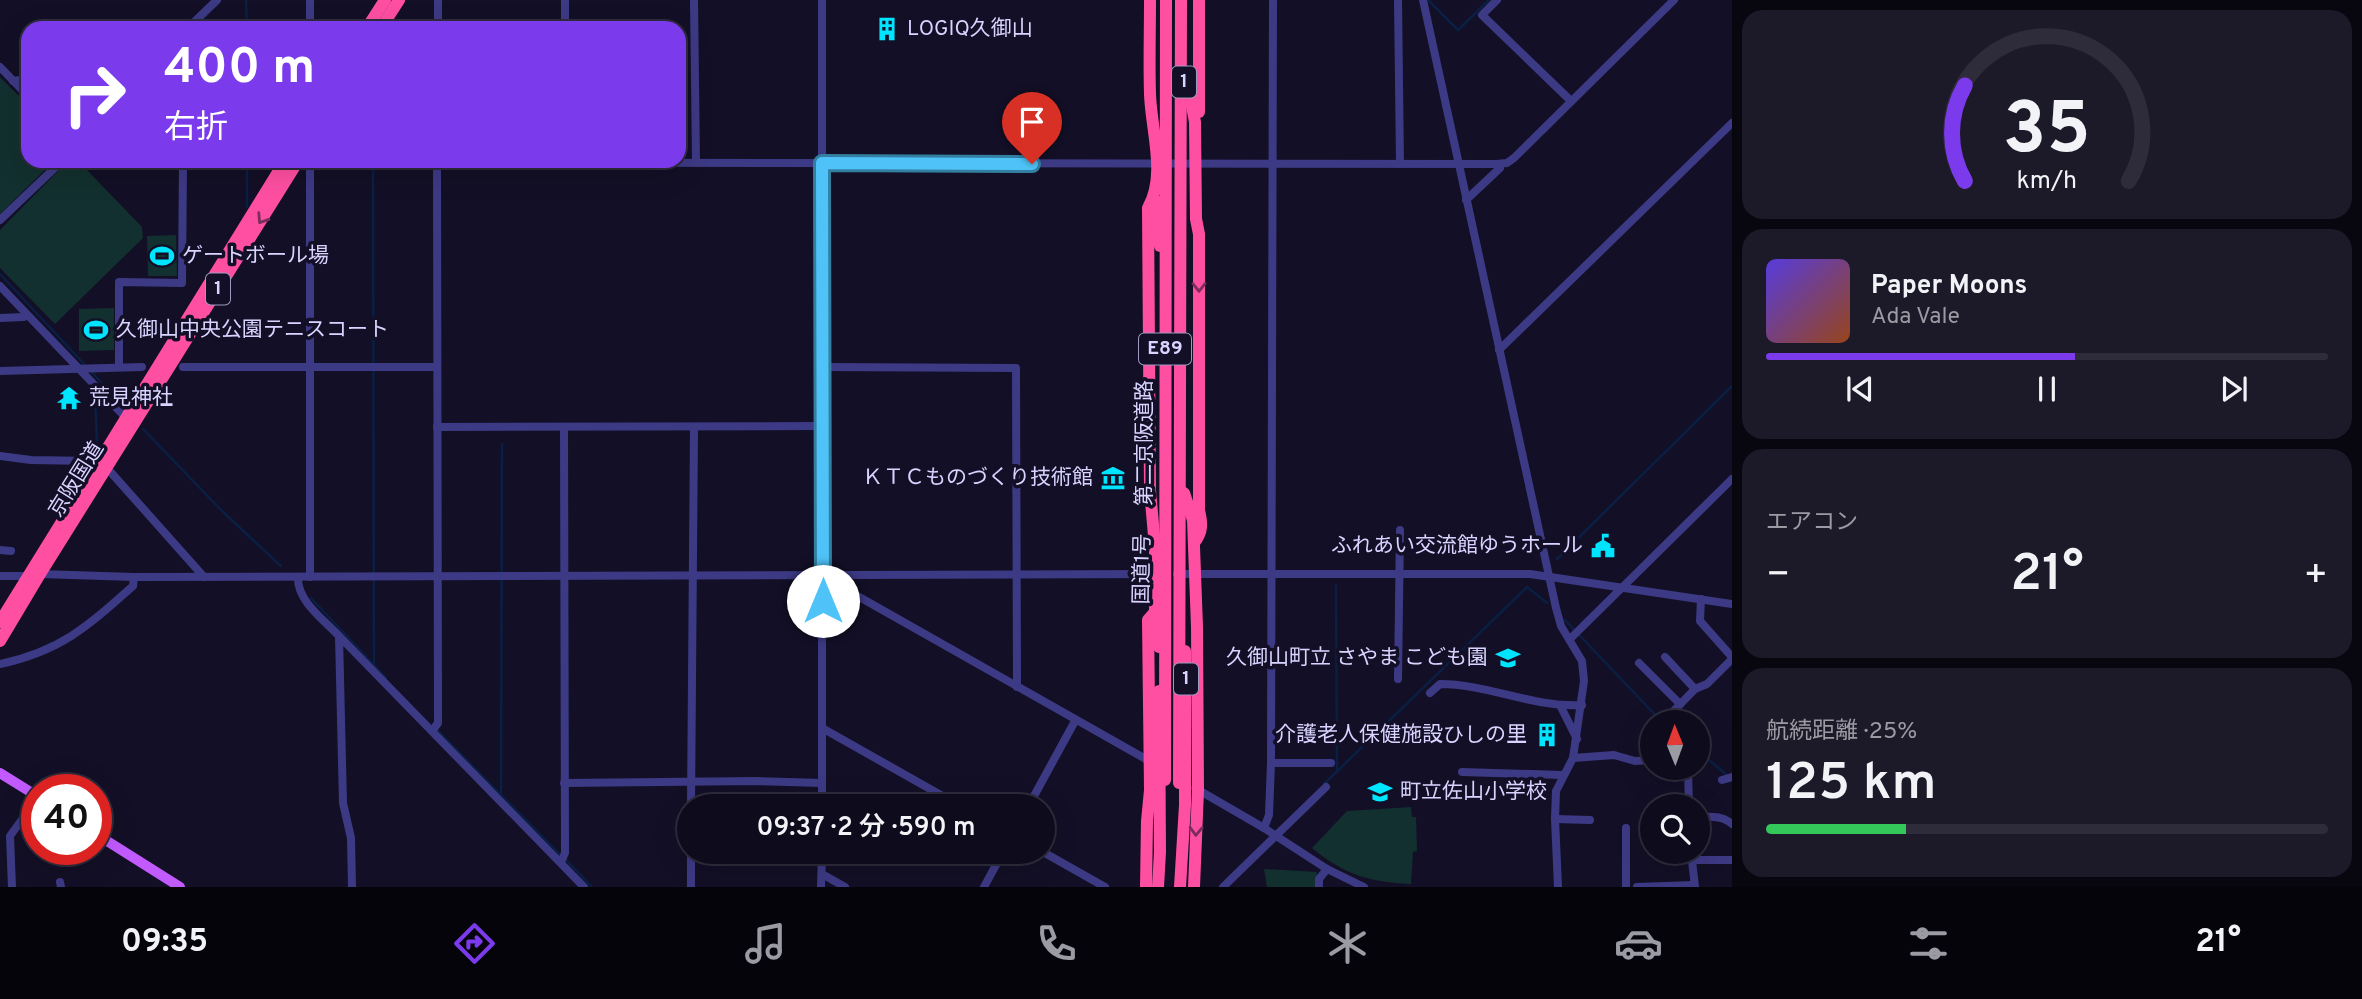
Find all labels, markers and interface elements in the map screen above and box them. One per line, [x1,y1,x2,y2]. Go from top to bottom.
building icon: LOGIQ久御山 [873,15,901,43]
place label: LOGIQ久御山 [907,16,1033,43]
text: 400 m [164,39,315,101]
icon: right [49,49,140,140]
road number: 1 [1172,66,1196,97]
text: 35 [2003,87,2091,179]
pin [1002,92,1062,164]
icon: arrive [1013,103,1051,141]
text: 右折 [164,109,228,149]
text: km/h [2017,165,2077,197]
one-way arrow [258,212,271,225]
sports icon: ゲートボール場 [148,242,176,270]
place label: ゲートボール場 [182,243,329,270]
text: Paper Moons [1871,270,2027,303]
road number: 1 [206,274,230,304]
one-way arrow [1191,282,1207,293]
text: Ada Vale [1871,303,1960,332]
sports icon: 久御山中央公園テニスコート [82,316,110,344]
place label: 久御山中央公園テニスコート [116,317,389,344]
road number: E89 [1139,334,1191,364]
icon: previous [1841,370,1879,408]
icon: pause [2028,370,2066,408]
icon: next [2215,370,2253,408]
street label: 第二京阪道路 [1132,380,1159,506]
temple icon: 荒見神社 [55,384,83,412]
place label: 荒見神社 [89,385,173,412]
street label: 京阪国道 [43,437,111,523]
museum icon: ＫＴＣものづくり技術館 [1099,464,1127,492]
place label: ＫＴＣものづくり技術館 [862,465,1093,492]
text: エアコン [1766,509,1858,538]
public building icon: ふれあい交流館ゆうホール [1589,532,1617,560]
street label: 国道1号 [1129,533,1157,605]
place label: ふれあい交流館ゆうホール [1331,533,1583,560]
text: 21° [2010,543,2084,609]
text: − [1766,552,1791,601]
text: + [2303,552,2328,601]
position arrow [786,564,860,638]
school or university icon: 久御山町立 さやま こども園 [1494,644,1522,672]
place label: 久御山町立 さやま こども園 [1226,645,1488,672]
road number: 1 [1174,664,1198,694]
north arrow [1640,710,1710,780]
map controls [1640,710,1710,864]
text: 航続距離 · 25% [1766,718,1917,747]
building icon: 介護老人保健施設ひしの里 [1533,721,1561,749]
place label: 介護老人保健施設ひしの里 [1275,722,1527,749]
text: 125 km [1766,752,1937,818]
speed limit sign: 40 [21,774,112,865]
school or university icon: 町立佐山小学校 [1366,778,1394,806]
place label: 町立佐山小学校 [1400,779,1547,806]
button: search [1640,794,1710,864]
text: 09:37 · 2 分 · 590 m [756,812,976,845]
one-way arrow [1189,825,1204,836]
icon: directions [450,919,499,968]
icon: music [741,919,790,968]
icon: phone [1032,919,1081,968]
icon: climate [1323,919,1372,968]
icon: car [1614,919,1663,968]
icon: filters [1904,919,1953,968]
text: 09:35 [121,923,208,963]
text: 21° [2195,923,2241,963]

